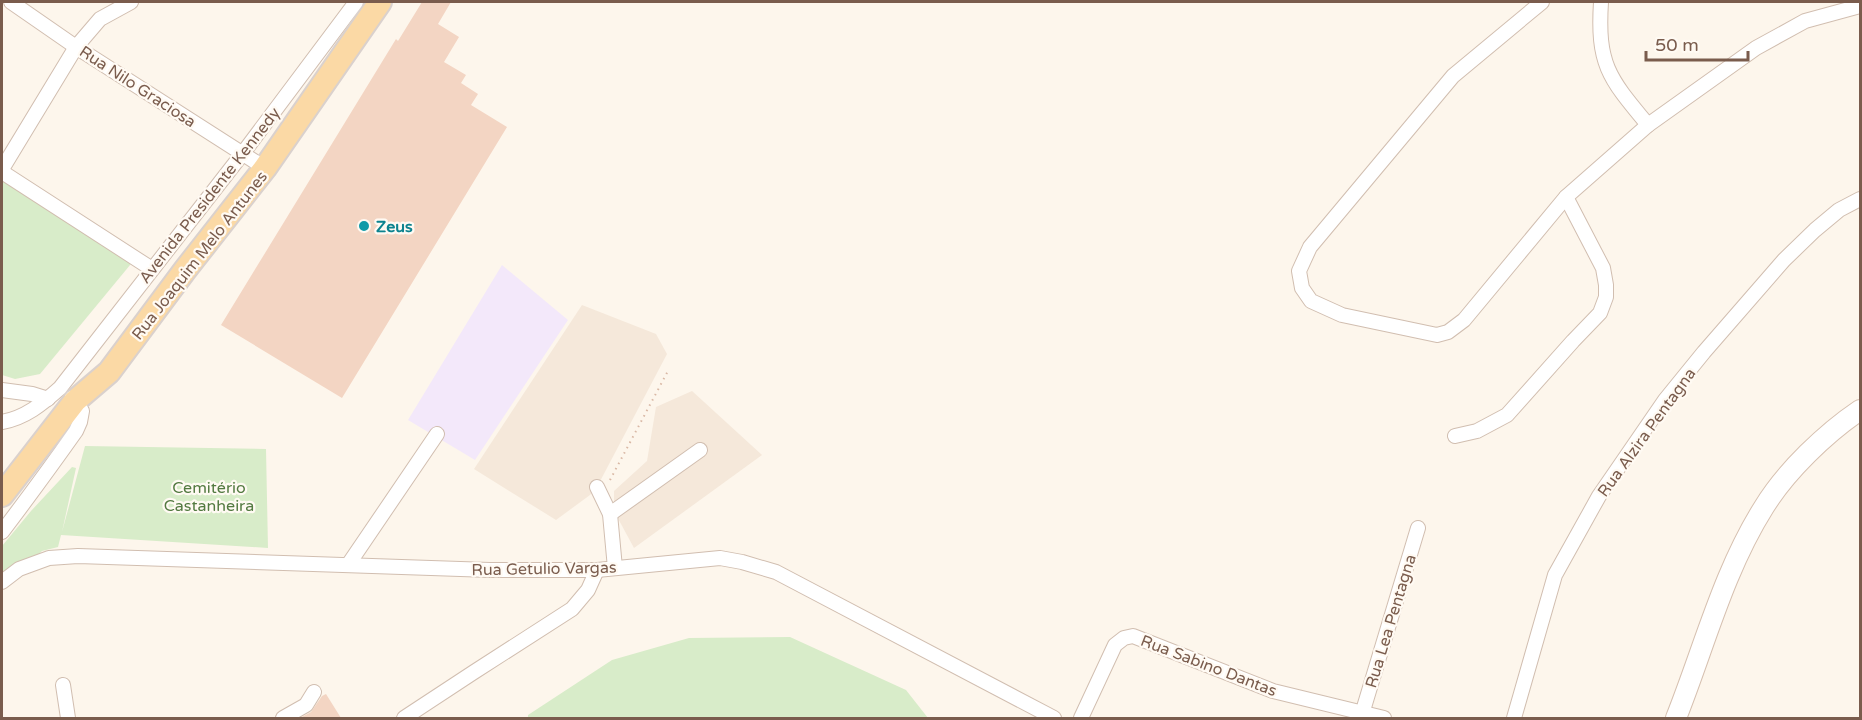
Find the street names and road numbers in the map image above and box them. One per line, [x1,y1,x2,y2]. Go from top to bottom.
street label: Rua Nilo Graciosa [75,42,200,132]
street label: Avenida Presidente Kennedy [135,103,285,288]
street label: Rua Joaquim Melo Antunes [128,167,272,344]
street label: Rua Alzira Pentagna [1593,364,1700,501]
street label: Rua Lea Pentagna [1361,552,1421,691]
street label: Rua Getulio Vargas [471,558,617,580]
street label: Rua Sabino Dantas [1138,631,1279,701]

